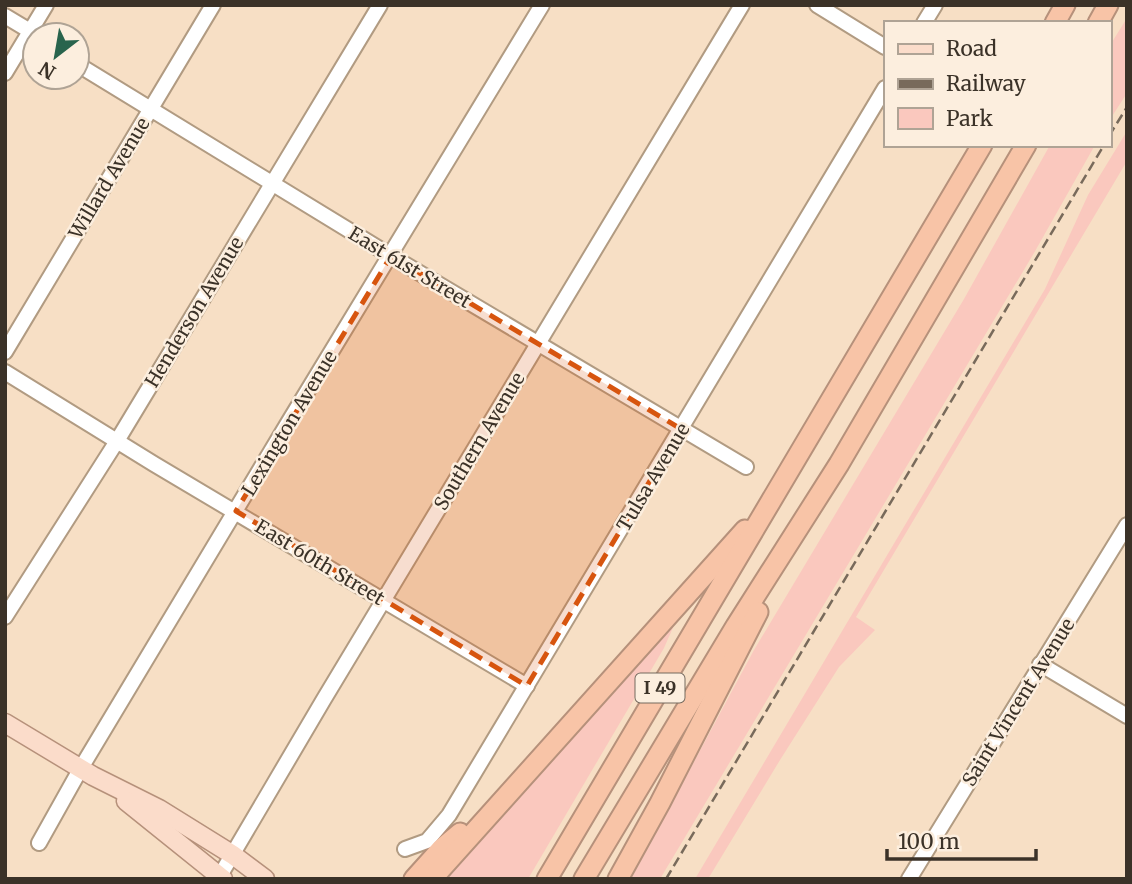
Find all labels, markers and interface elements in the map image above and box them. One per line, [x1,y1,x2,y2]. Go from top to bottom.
north arrow [21,21,91,91]
legend [884,21,1111,147]
text: Road [946,35,997,62]
text: N [35,56,60,85]
text: Railway [946,70,1027,97]
text: Park [946,105,993,132]
street label: Willard Avenue [63,113,155,244]
street label: East 61st Street [344,221,476,313]
street label: Henderson Avenue [140,232,248,392]
street label: Lexington Avenue [236,346,342,500]
street label: Southern Avenue [428,368,530,514]
street label: Tulsa Avenue [611,418,695,535]
street label: East 60th Street [251,514,390,610]
street label: Saint Vincent Avenue [957,613,1080,790]
road number: I 49 [636,674,684,702]
scale bar [887,818,1036,862]
text: 100 m [898,828,960,855]

